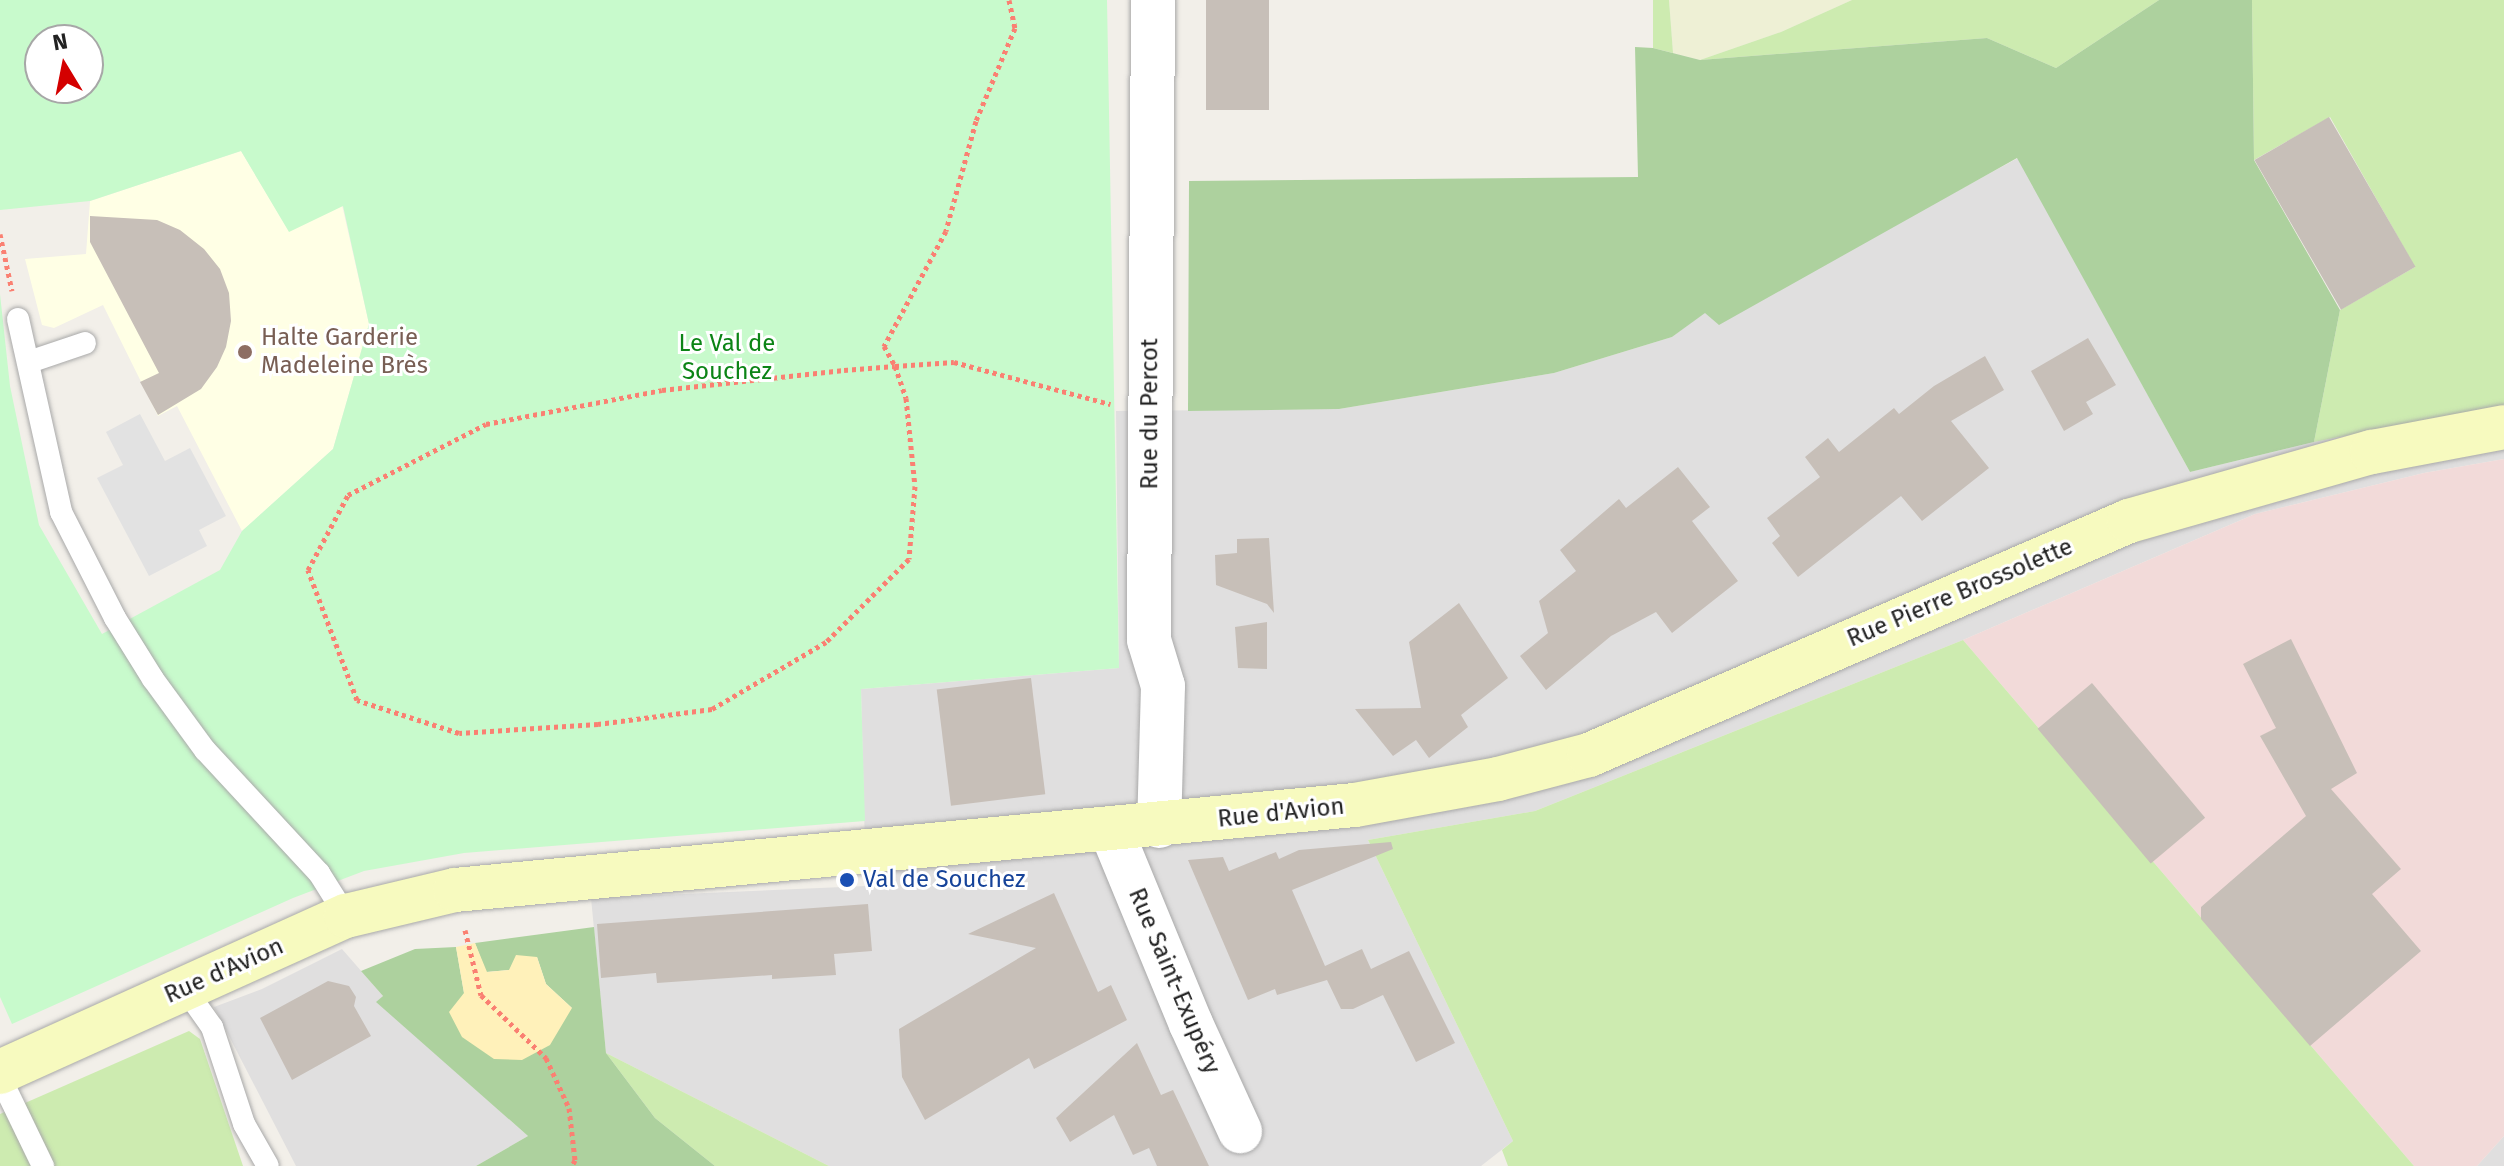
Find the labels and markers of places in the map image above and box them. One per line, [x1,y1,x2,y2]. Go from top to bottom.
place label: Halte Garderie Madeleine Brès [261,324,428,380]
marker: Halte Garderie Madeleine Brès [236,343,254,361]
place label: Val de Souchez [863,866,1025,894]
marker: Val de Souchez [838,871,856,889]

